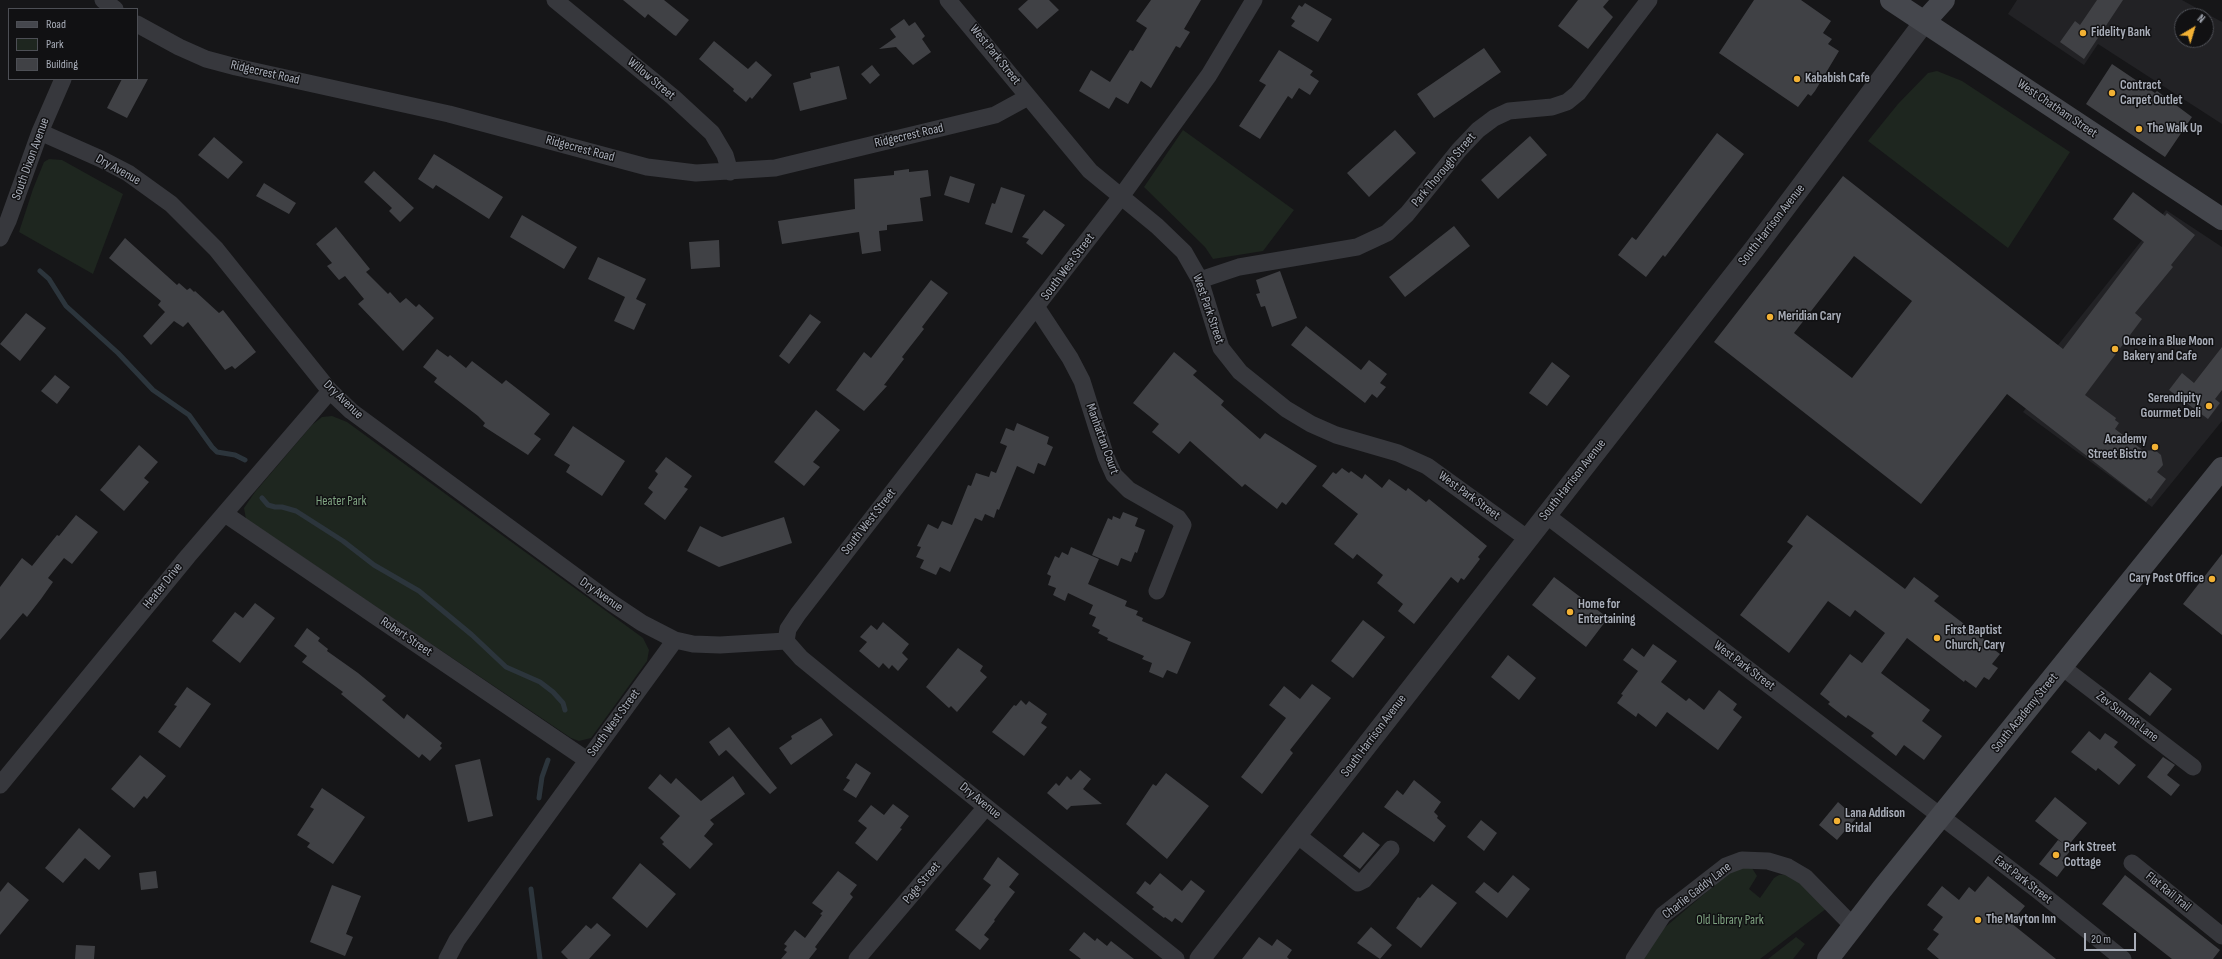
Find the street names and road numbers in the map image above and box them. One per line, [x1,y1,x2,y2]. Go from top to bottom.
street label: West Park Street [966,22,1024,88]
street label: Willow Street [624,54,678,104]
street label: Ridgecrest Road [229,57,301,89]
street label: West Chatham Street [2014,76,2100,142]
street label: South Dixon Avenue [9,116,53,202]
street label: Ridgecrest Road [873,120,945,152]
street label: Park Thorough Street [1409,130,1479,210]
street label: Ridgecrest Road [544,132,616,166]
street label: Dry Avenue [93,151,143,189]
street label: South Harrison Avenue [1735,181,1809,269]
street label: South West Street [1038,231,1098,303]
street label: West Park Street [1189,272,1227,346]
street label: Dry Avenue [320,377,366,423]
street label: Manhattan Court [1082,401,1122,477]
street label: South Harrison Avenue [1536,436,1610,524]
street label: West Park Street [1435,468,1503,524]
street label: South West Street [838,486,900,558]
street label: Heater Drive [140,560,186,612]
street label: Dry Avenue [576,575,626,615]
street label: Robert Street [377,614,435,660]
street label: West Park Street [1710,638,1778,694]
street label: South Academy Street [1988,670,2062,756]
street label: South West Street [584,686,644,760]
street label: Zev Summit Lane [2093,688,2161,746]
street label: South Harrison Avenue [1338,692,1410,780]
street label: Dry Avenue [956,779,1004,823]
street label: East Park Street [1991,852,2055,908]
street label: Page Street [900,859,944,907]
street label: Charlie Gaddy Lane [1660,859,1734,923]
street label: Flat Rail Trail [2142,869,2194,915]

